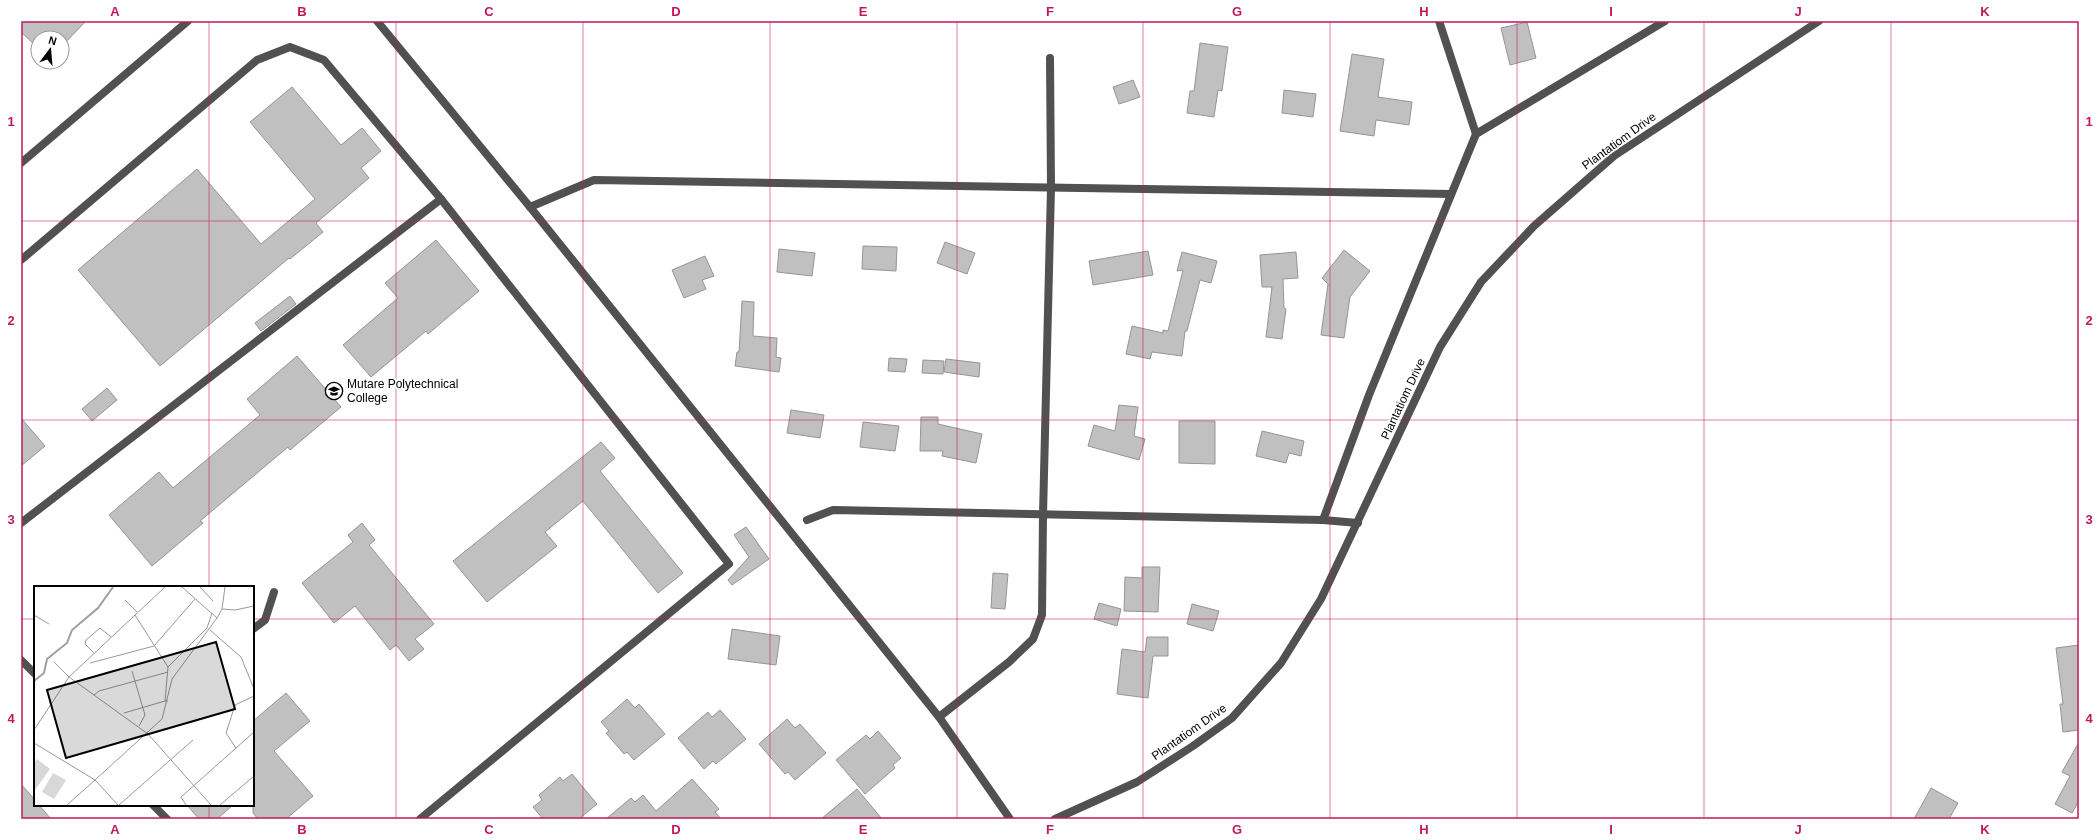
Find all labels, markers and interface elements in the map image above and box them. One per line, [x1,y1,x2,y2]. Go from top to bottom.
text: A [110,4,120,19]
text: B [297,4,307,19]
text: C [484,4,494,19]
text: D [671,4,681,19]
text: E [859,4,868,19]
text: F [1046,4,1054,19]
text: G [1232,4,1242,19]
text: H [1419,4,1429,19]
text: I [1609,4,1613,19]
text: J [1794,4,1802,19]
text: K [1980,4,1990,19]
north arrow [30,30,70,70]
text: N [47,34,58,47]
street label: Plantatiom Drive [1579,109,1659,173]
text: 1 [7,114,15,129]
text: 1 [2085,114,2093,129]
text: 2 [7,313,15,328]
text: 2 [2085,313,2093,328]
street label: Plantatiom Drive [1378,356,1428,442]
place label: Mutare Polytechnical College [347,377,458,405]
school or university icon: Mutare Polytechnical College [324,381,344,401]
text: 3 [7,512,15,527]
text: 3 [2085,512,2093,527]
inset map [34,586,254,806]
street label: Plantatiom Drive [1149,701,1229,763]
text: 4 [7,711,15,726]
text: 4 [2085,711,2093,726]
text: A [110,822,120,837]
text: B [297,822,307,837]
text: C [484,822,494,837]
text: D [671,822,681,837]
text: E [859,822,868,837]
text: F [1046,822,1054,837]
text: G [1232,822,1242,837]
text: H [1419,822,1429,837]
text: I [1609,822,1613,837]
text: J [1794,822,1802,837]
text: K [1980,822,1990,837]

